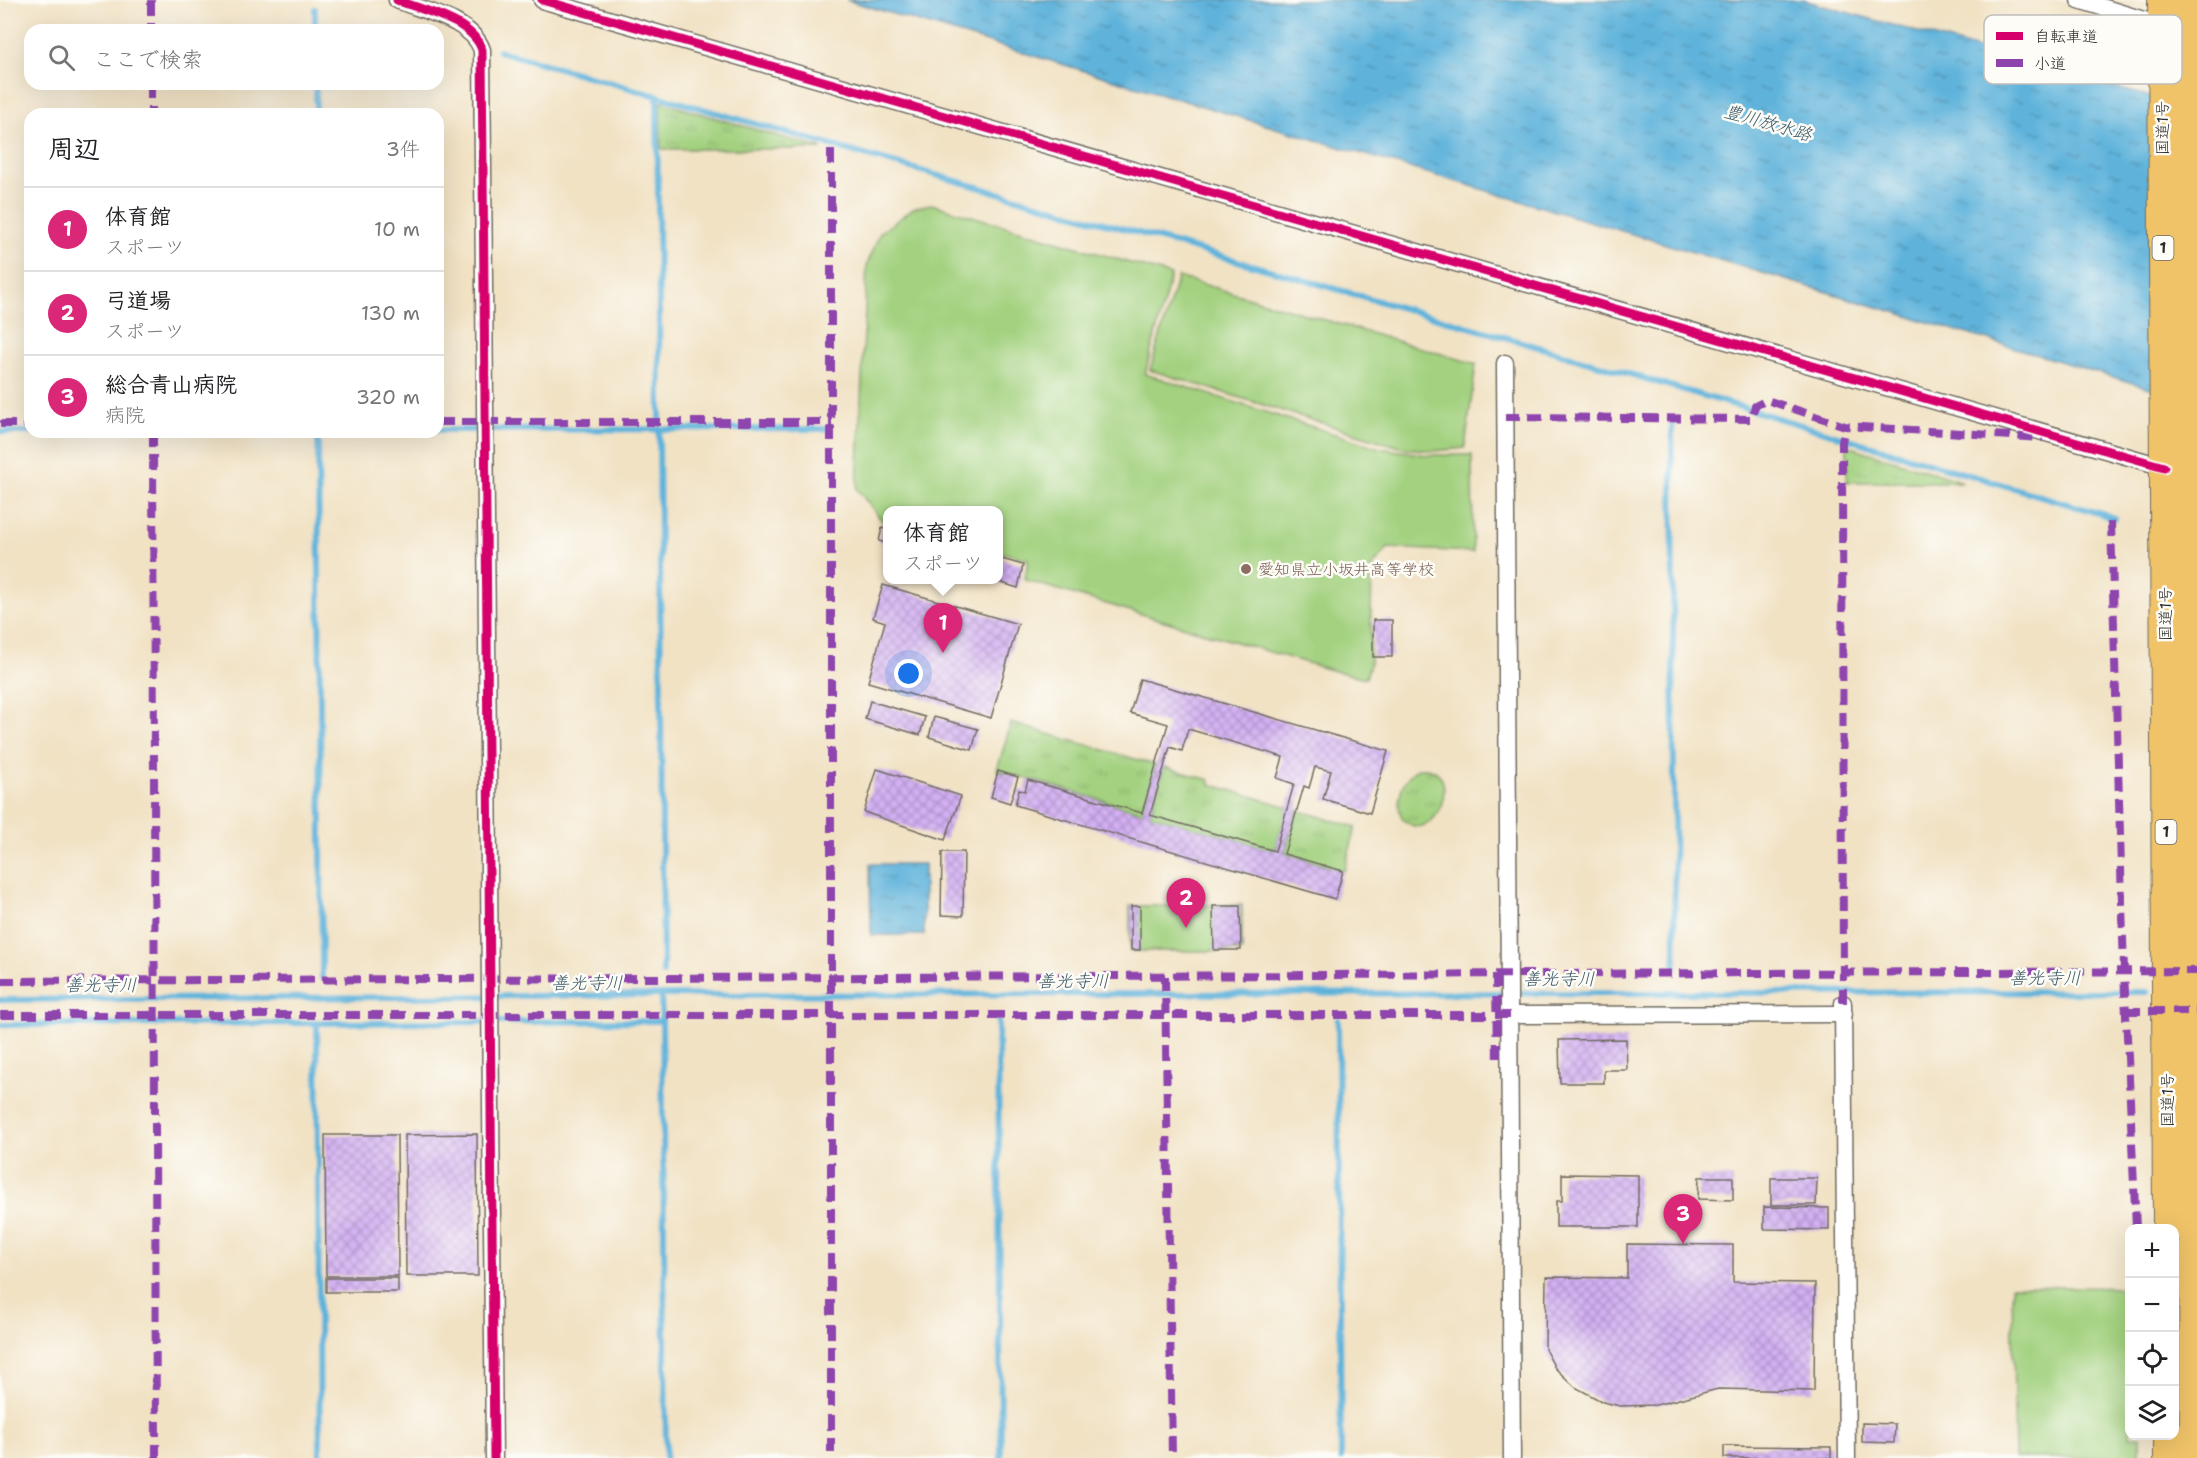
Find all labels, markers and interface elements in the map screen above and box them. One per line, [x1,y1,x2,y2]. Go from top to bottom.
legend [1984,15,2182,84]
search box [24,24,444,90]
text: 自転車道 [2034,26,2098,47]
icon: search [45,41,78,74]
text: ここで検索 [93,45,203,74]
text: 小道 [2034,53,2066,74]
water label: 豊川放水路 [1721,99,1816,147]
street label: 国道1号 [2152,101,2173,155]
text: 周辺 [48,131,100,166]
text: 3件 [386,136,420,162]
text: 体育館 [105,202,171,231]
text: 1 [63,216,72,242]
text: 10 m [374,216,420,242]
text: スポーツ [105,234,185,260]
road number: 1 [2152,236,2174,260]
text: 弓道場 [105,286,171,315]
text: 2 [61,300,75,326]
text: 130 m [361,300,420,326]
text: スポーツ [105,318,185,344]
text: 総合青山病院 [105,370,237,399]
text: 3 [61,384,75,410]
text: 320 m [356,384,420,410]
text: 病院 [105,402,145,428]
popup [883,506,1003,584]
text: 体育館 [903,518,969,547]
text: スポーツ [903,550,983,576]
place label: 愛知県立小坂井高等学校 [1258,559,1434,580]
marker: 愛知県立小坂井高等学校 [1239,562,1253,576]
street label: 国道1号 [2155,587,2176,641]
pin: 1 [924,604,962,653]
your location [894,659,923,688]
road number: 1 [2156,820,2176,844]
pin: 2 [1166,878,1206,928]
water label: 善光寺川 [2009,966,2081,990]
water label: 善光寺川 [1523,967,1595,991]
water label: 善光寺川 [1037,969,1109,993]
water label: 善光寺川 [551,971,623,995]
water label: 善光寺川 [65,973,137,997]
street label: 国道1号 [2157,1073,2178,1127]
pin: 3 [1664,1194,1702,1244]
map controls [2125,1224,2179,1440]
button: + [2125,1224,2179,1278]
button: − [2125,1278,2179,1332]
button: locate [2125,1332,2179,1386]
button: layers [2125,1386,2179,1440]

